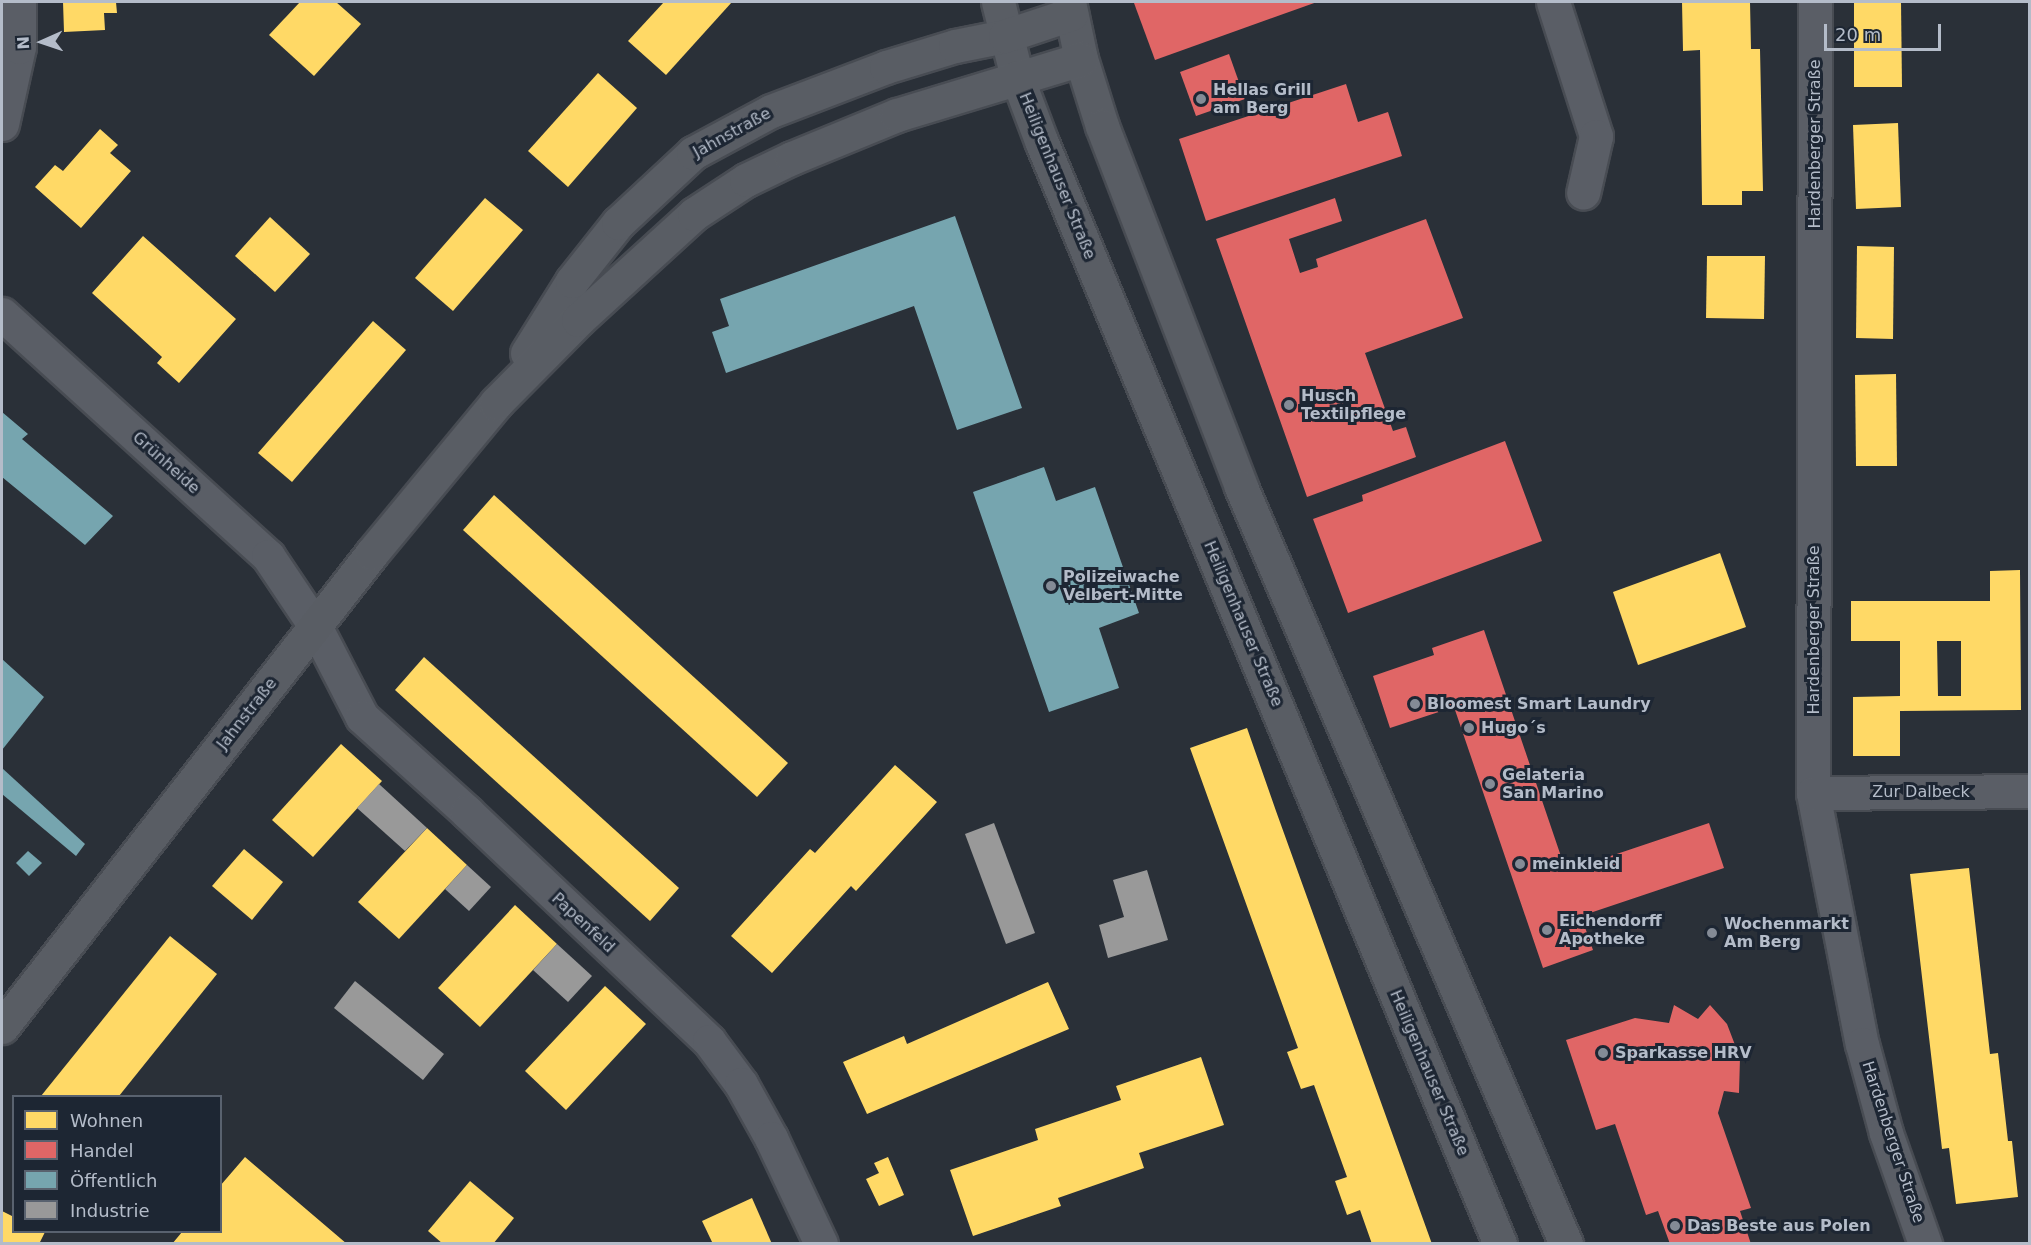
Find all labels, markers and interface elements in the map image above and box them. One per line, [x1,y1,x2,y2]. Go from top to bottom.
north arrow [12,12,72,72]
scale bar [1827,12,1944,50]
text: 20 m [1835,24,1881,45]
text: N [14,36,33,50]
street label: Hardenberger Straße [1805,60,1825,228]
place label: Hellas Grill am Berg [1213,80,1312,118]
street label: Heiligenhauser Straße [1015,90,1099,262]
marker: Hellas Grill am Berg [1194,92,1208,106]
street label: Jahnstraße [690,104,774,162]
place label: Husch Textilpflege [1301,386,1406,424]
marker: Husch Textilpflege [1282,398,1296,412]
street label: Grünheide [128,428,204,498]
street label: Heiligenhauser Straße [1199,538,1287,710]
street label: Hardenberger Straße [1804,546,1824,714]
place label: Polizeiwache Velbert-Mitte [1063,567,1183,605]
marker: Polizeiwache Velbert-Mitte [1044,579,1058,593]
street label: Jahnstraße [213,674,281,754]
place label: Bloomest Smart Laundry [1427,694,1651,714]
marker: Bloomest Smart Laundry [1408,697,1422,711]
place label: Hugo´s [1481,718,1546,738]
marker: Hugo´s [1462,721,1476,735]
place label: Gelateria San Marino [1502,765,1604,803]
marker: Gelateria San Marino [1483,777,1497,791]
street label: Zur Dalbeck [1872,782,1970,802]
place label: meinkleid [1532,854,1620,874]
marker: meinkleid [1513,857,1527,871]
street label: Papenfeld [548,889,618,957]
place label: Eichendorff Apotheke [1559,911,1662,949]
place label: Wochenmarkt Am Berg [1724,914,1849,952]
marker: Eichendorff Apotheke [1540,923,1554,937]
marker: Wochenmarkt Am Berg [1705,926,1719,940]
street label: Heiligenhauser Straße [1385,987,1473,1159]
place label: Sparkasse HRV [1615,1043,1752,1063]
marker: Sparkasse HRV [1596,1046,1610,1060]
street label: Hardenberger Straße [1858,1059,1928,1225]
legend [12,1095,222,1233]
text: Wohnen [70,1110,143,1131]
text: Handel [70,1140,133,1161]
text: Öffentlich [70,1170,157,1191]
text: Industrie [70,1200,149,1221]
place label: Das Beste aus Polen [1687,1216,1871,1236]
marker: Das Beste aus Polen [1668,1219,1682,1233]

